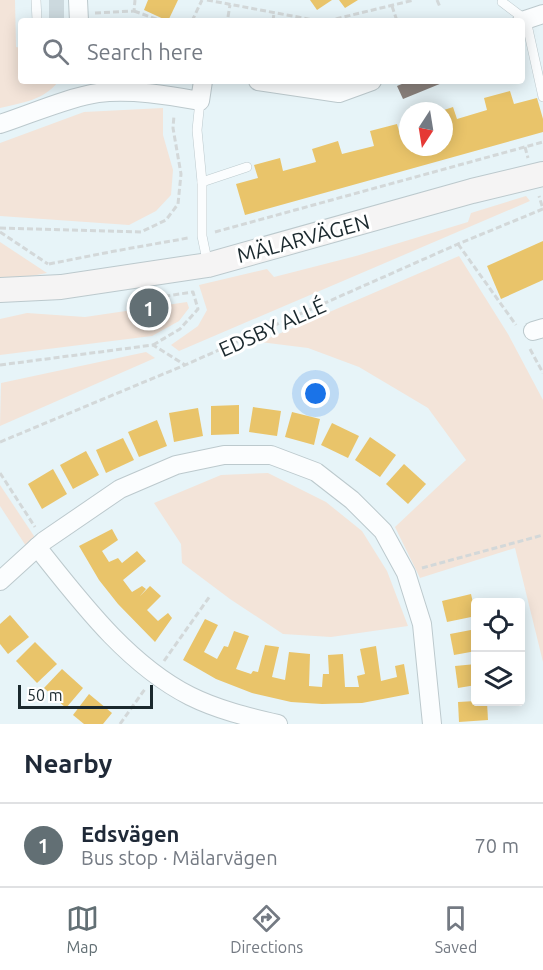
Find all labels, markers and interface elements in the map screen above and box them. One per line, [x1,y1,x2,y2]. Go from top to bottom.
search box [18,18,525,84]
icon: search [39,35,72,68]
text: Search here [87,39,203,64]
north arrow [399,102,453,156]
street label: MÄLARVÄGEN [234,209,372,267]
pin: 1 [130,286,168,330]
street label: EDSBY ALLÉ [215,293,329,361]
your location [301,379,330,408]
map controls [471,598,525,706]
button: locate [471,598,525,652]
button: layers [471,652,525,706]
scale bar [18,682,153,710]
text: 50 m [27,686,63,704]
text: Nearby [24,749,112,778]
text: Edsvägen [81,821,179,846]
text: 1 [38,834,49,857]
text: 70 m [475,834,519,857]
text: Bus stop · Mälarvägen [81,846,278,869]
tab: Map [66,902,99,956]
tab: Directions [230,902,303,956]
tab: Saved [435,902,477,956]

